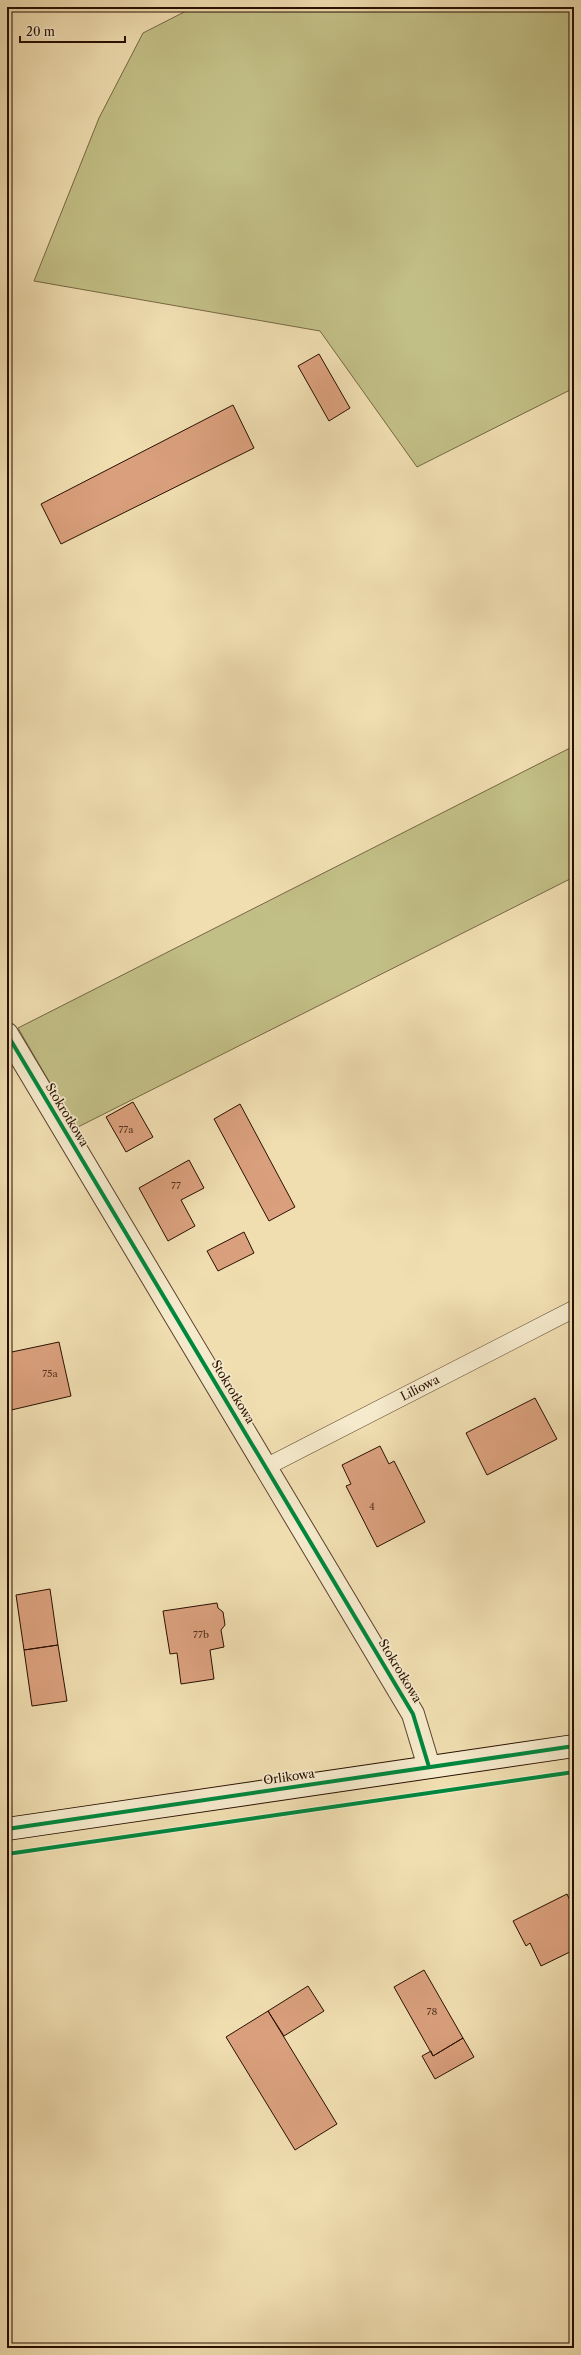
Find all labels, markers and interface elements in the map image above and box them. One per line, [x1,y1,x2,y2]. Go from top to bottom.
scale bar [20,18,125,44]
text: 20 m [26,24,55,39]
street label: Stokrotkowa [43,1080,93,1150]
house number: 77a [118,1123,134,1136]
house number: 77 [171,1179,181,1192]
street label: Stokrotkowa [209,1357,259,1427]
house number: 75a [42,1367,59,1380]
street label: Liliowa [398,1371,442,1404]
house number: 4 [369,1500,375,1513]
house number: 77b [193,1628,209,1641]
street label: Stokrotkowa [376,1636,426,1706]
street label: Orlikowa [262,1765,316,1788]
house number: 78 [427,2005,437,2018]

